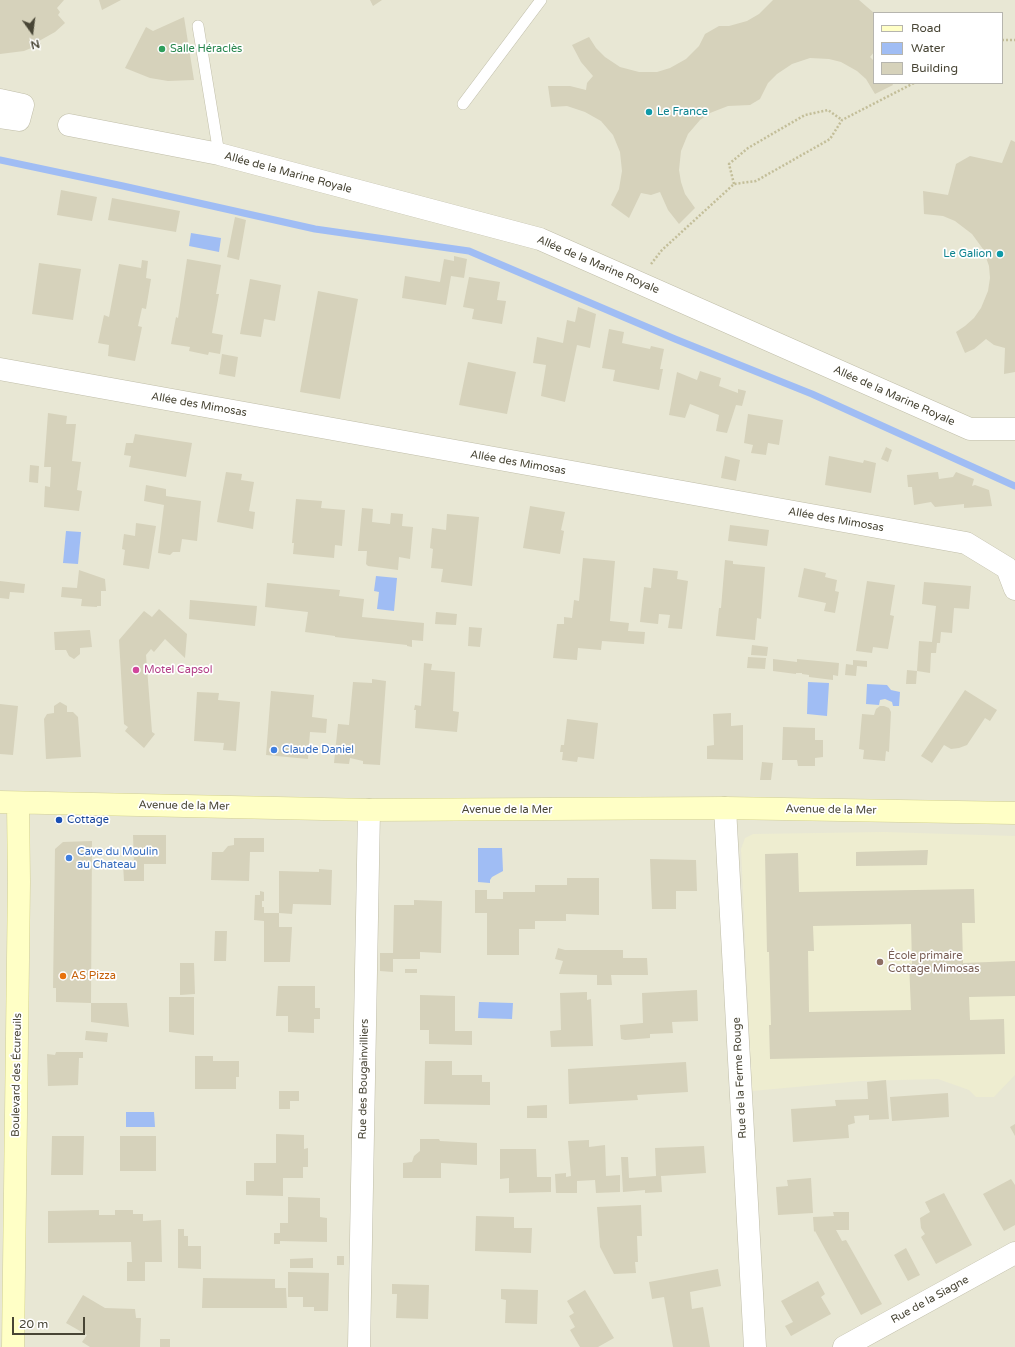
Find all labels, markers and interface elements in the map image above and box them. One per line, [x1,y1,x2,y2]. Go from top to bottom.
north arrow [12,12,52,52]
legend [873,12,1003,84]
text: Road [911,21,941,35]
text: N [29,37,41,52]
text: Water [911,41,945,55]
place label: Salle Héraclès [170,42,242,56]
marker: Salle Héraclès [157,44,167,54]
text: Building [911,61,958,75]
place label: Le France [657,105,708,119]
marker: Le France [644,107,654,117]
street label: Allée de la Marine Royale [223,150,353,196]
street label: Allée de la Marine Royale [535,233,661,297]
place label: Le Galion [943,247,992,261]
marker: Le Galion [995,249,1005,259]
street label: Allée de la Marine Royale [831,363,957,429]
street label: Allée des Mimosas [150,390,248,420]
street label: Allée des Mimosas [469,448,567,478]
street label: Allée des Mimosas [787,505,885,535]
place label: Motel Capsol [144,663,213,677]
marker: Motel Capsol [131,665,141,675]
place label: Claude Daniel [282,743,354,757]
marker: Claude Daniel [269,745,279,755]
street label: Avenue de la Mer [138,799,230,813]
street label: Avenue de la Mer [462,803,552,817]
street label: Avenue de la Mer [785,803,877,817]
place label: Cottage [67,813,109,827]
marker: Cottage [54,815,64,825]
place label: Cave du Moulin au Chateau [77,845,158,871]
marker: Cave du Moulin au Chateau [64,853,74,863]
place label: École primaire Cottage Mimosas [888,949,980,975]
marker: École primaire Cottage Mimosas [875,957,885,967]
place label: AS Pizza [71,969,116,983]
marker: AS Pizza [58,971,68,981]
street label: Boulevard des Écureuils [9,1013,25,1137]
street label: Rue de la Ferme Rouge [730,1017,750,1139]
street label: Rue des Bougainvilliers [356,1018,372,1140]
street label: Rue de la Siagne [889,1273,971,1327]
scale bar [14,1309,87,1335]
text: 20 m [19,1317,48,1331]

